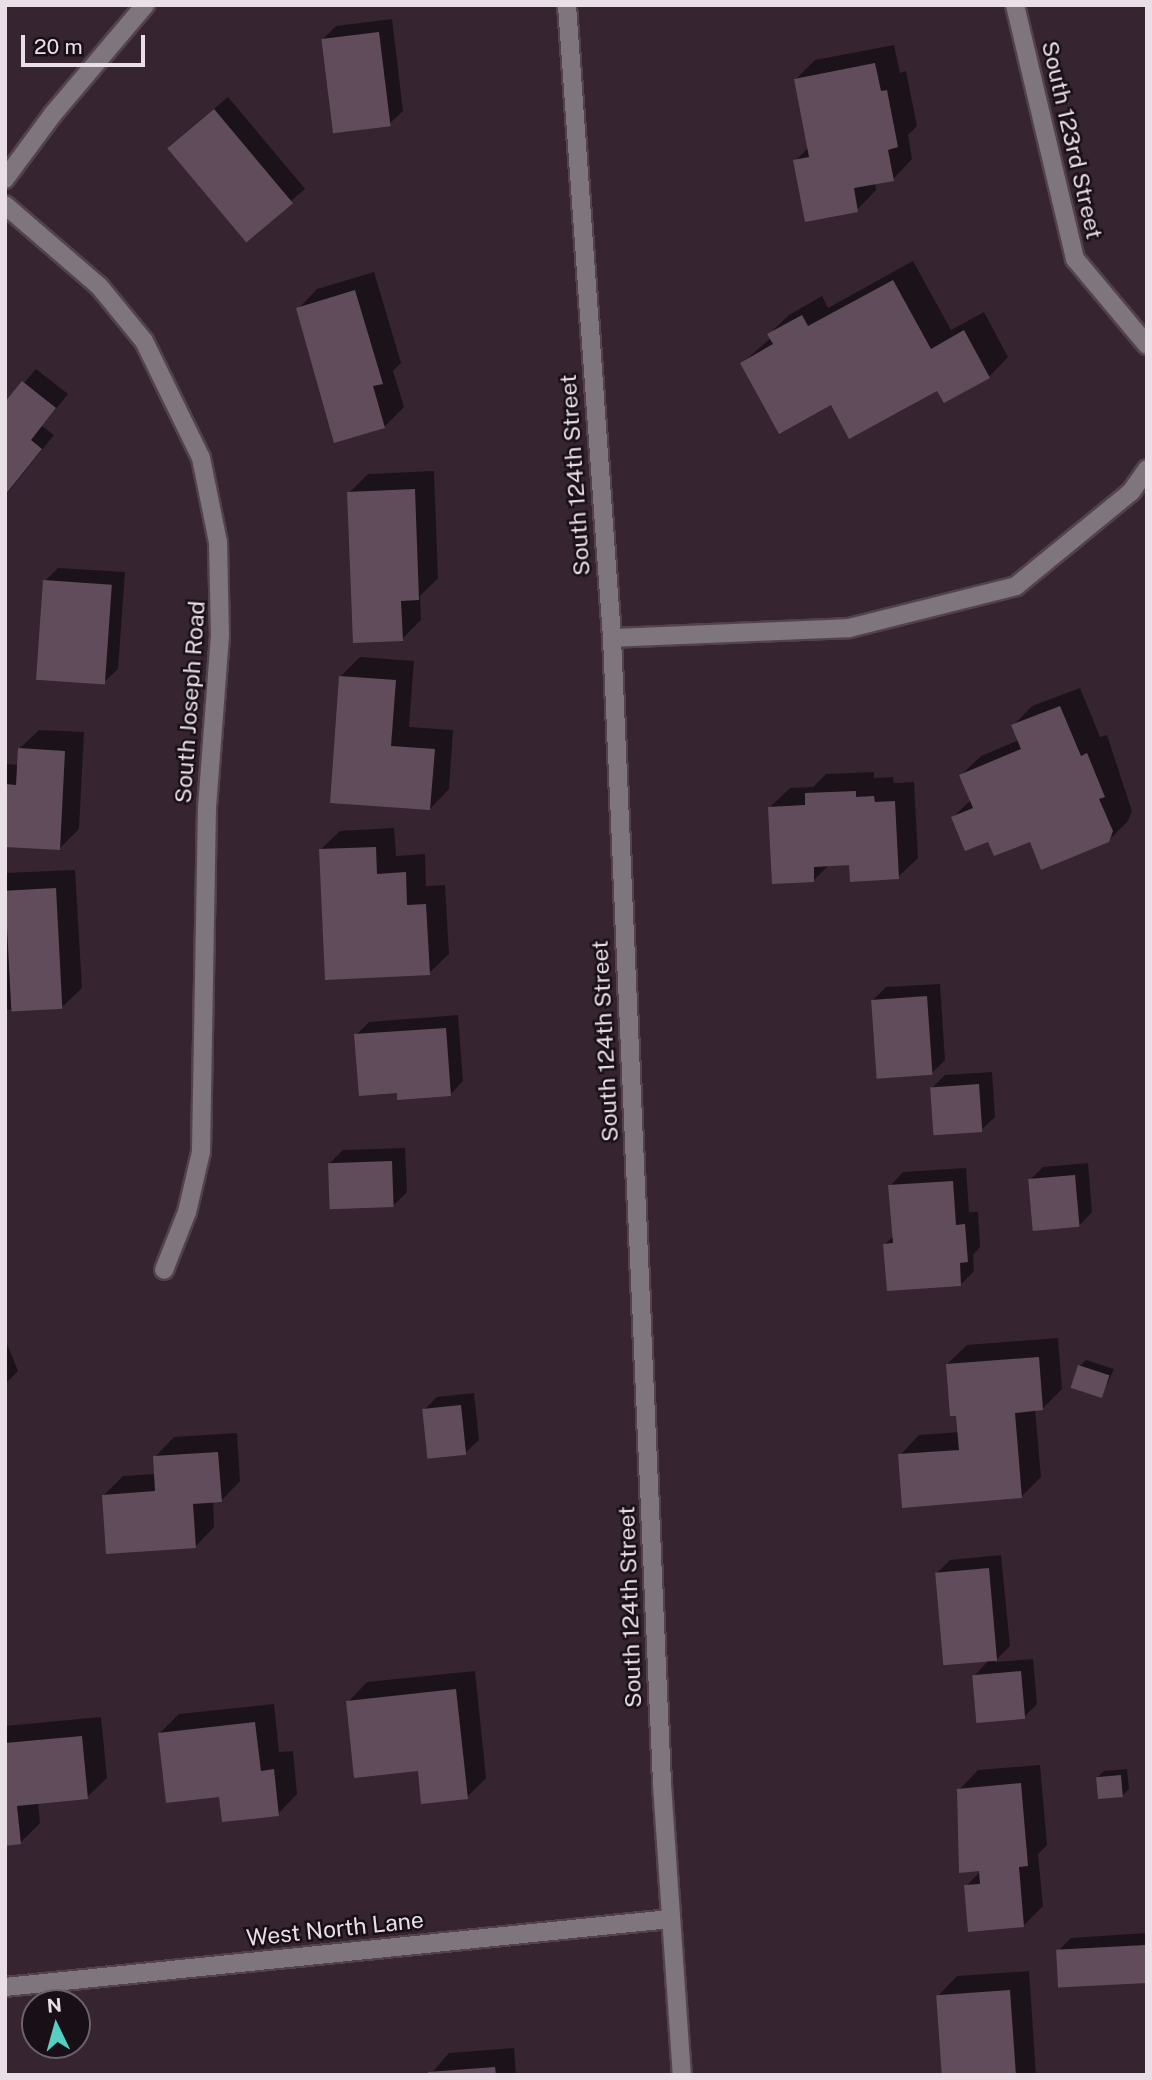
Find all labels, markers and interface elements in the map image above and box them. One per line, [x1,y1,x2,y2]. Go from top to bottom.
scale bar [24,21,149,65]
text: 20 m [34,34,83,59]
street label: South 123rd Street [1036,38,1108,242]
street label: South 124th Street [554,373,596,577]
street label: South Joseph Road [169,600,211,804]
street label: South 124th Street [586,939,624,1143]
street label: South 124th Street [613,1506,647,1708]
street label: West North Lane [245,1906,425,1952]
north arrow [21,1989,91,2059]
text: N [46,1993,63,2017]

